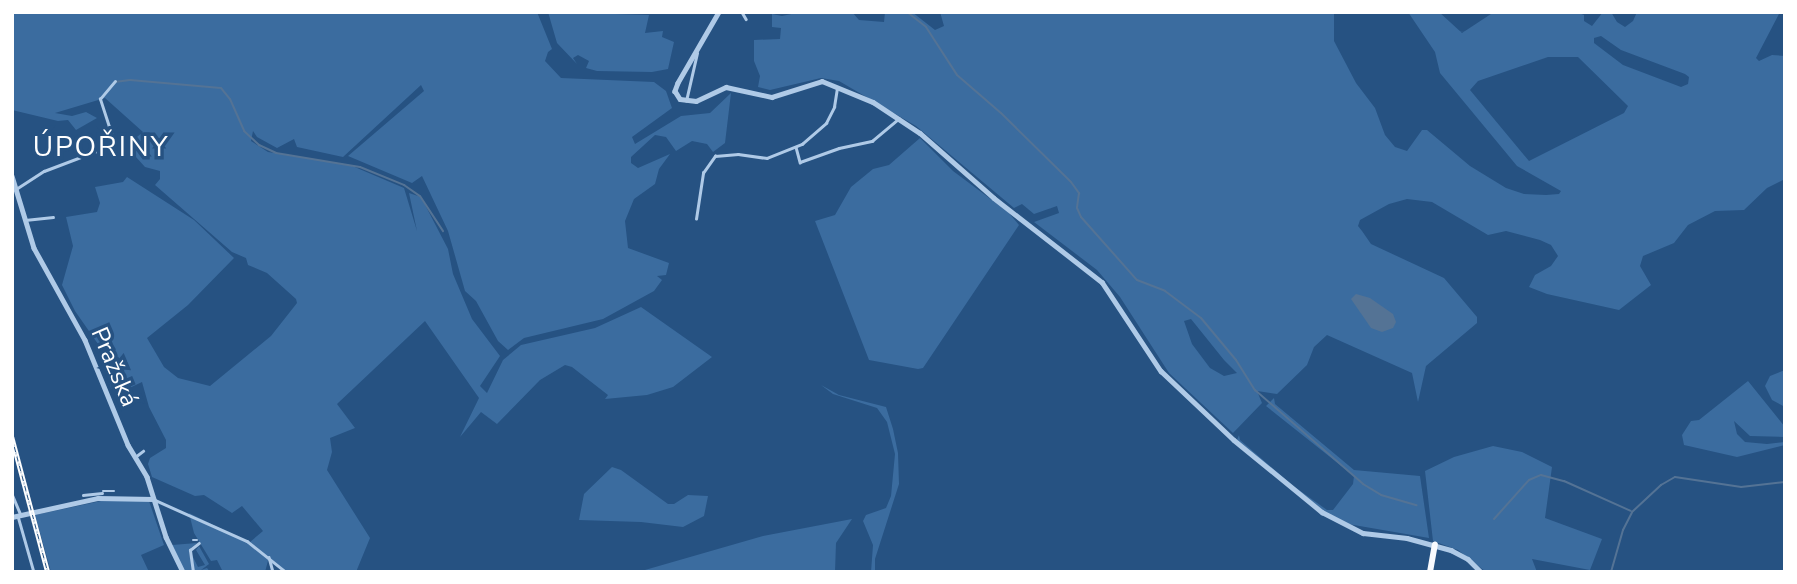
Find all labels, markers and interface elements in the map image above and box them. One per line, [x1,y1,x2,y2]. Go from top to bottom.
district label: ÚPOŘINY [34,130,168,164]
street label: Pražská [84,323,144,411]

